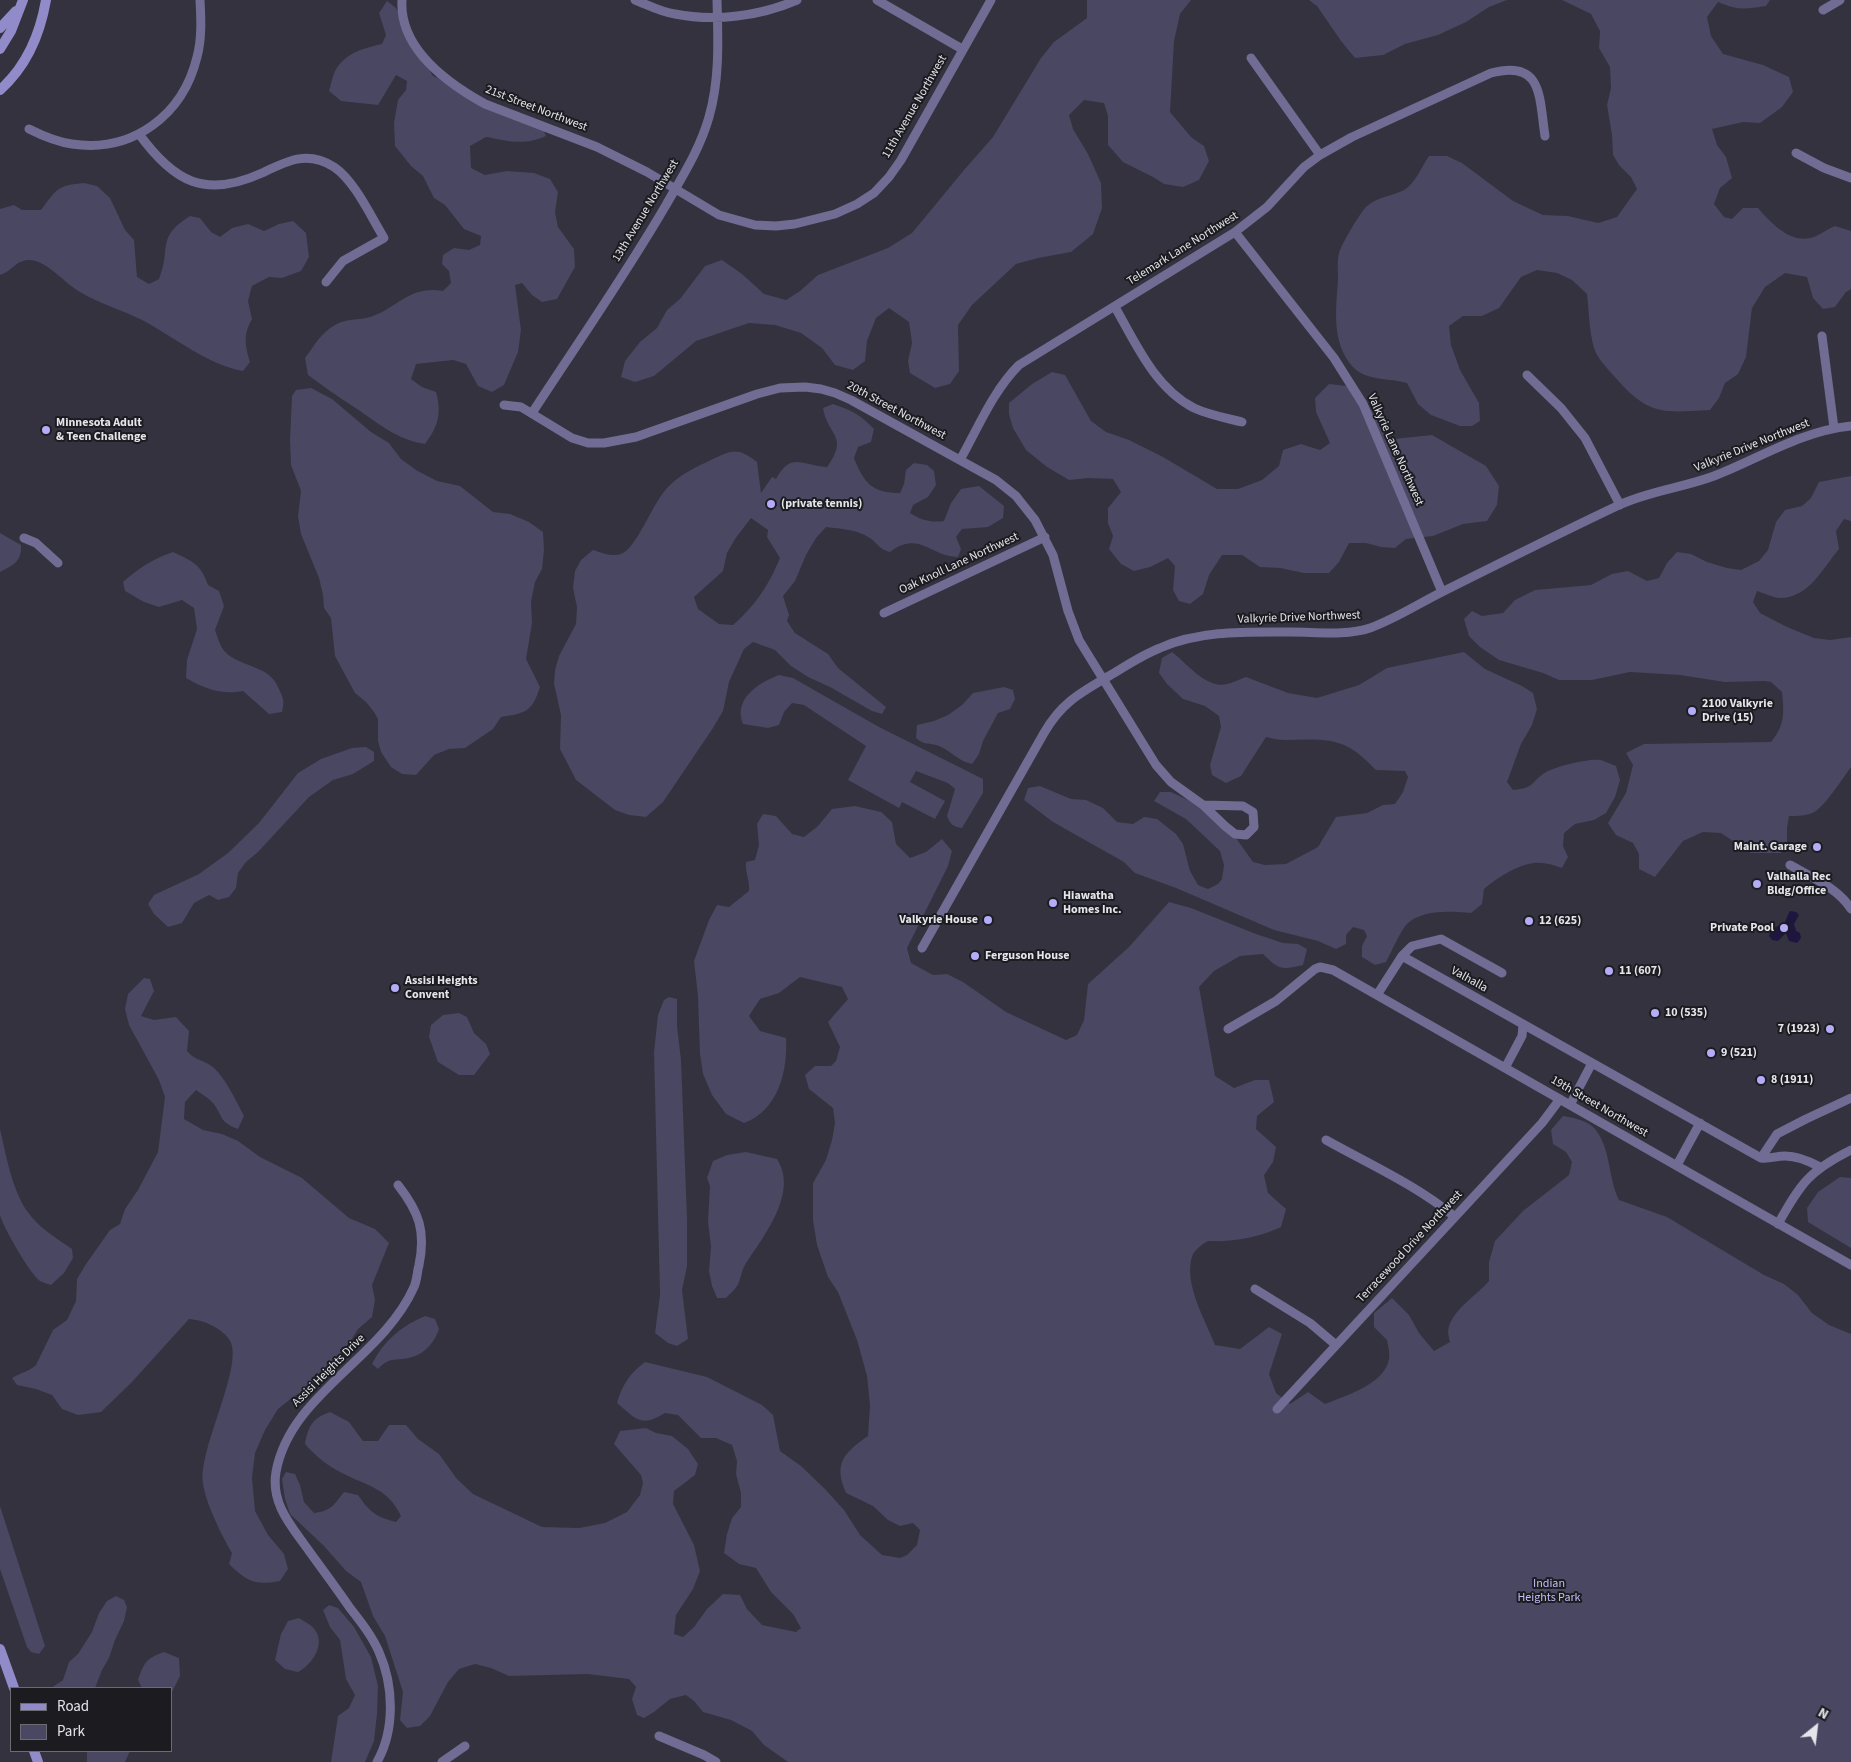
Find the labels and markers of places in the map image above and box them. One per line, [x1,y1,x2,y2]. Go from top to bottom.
place label: Minnesota Adult & Teen Challenge [56,416,146,444]
marker: Minnesota Adult & Teen Challenge [40,424,52,436]
place label: (private tennis) [781,497,862,511]
marker: (private tennis) [765,498,777,510]
place label: 2100 Valkyrie Drive (15) [1702,697,1773,725]
marker: 2100 Valkyrie Drive (15) [1686,705,1698,717]
place label: Maint. Garage [1734,840,1807,854]
marker: Maint. Garage [1811,841,1823,853]
place label: Valhalla Rec Bldg/Office [1767,870,1831,898]
marker: Valhalla Rec Bldg/Office [1751,878,1763,890]
place label: Hiawatha Homes Inc. [1063,889,1122,917]
marker: Hiawatha Homes Inc. [1047,897,1059,909]
place label: Valkyrie House [899,913,978,927]
marker: Valkyrie House [982,914,994,926]
place label: 12 (625) [1539,914,1581,928]
marker: 12 (625) [1523,915,1535,927]
place label: Private Pool [1710,921,1774,935]
marker: Private Pool [1778,922,1790,934]
place label: Ferguson House [985,949,1070,963]
marker: Ferguson House [969,950,981,962]
place label: 11 (607) [1619,964,1661,978]
marker: 11 (607) [1603,965,1615,977]
place label: Assisi Heights Convent [405,974,478,1002]
marker: Assisi Heights Convent [389,982,401,994]
place label: 10 (535) [1665,1006,1707,1020]
marker: 10 (535) [1649,1007,1661,1019]
place label: 7 (1923) [1778,1022,1820,1036]
marker: 7 (1923) [1824,1023,1836,1035]
place label: 9 (521) [1721,1046,1757,1060]
marker: 9 (521) [1705,1047,1717,1059]
place label: 8 (1911) [1771,1073,1813,1087]
marker: 8 (1911) [1755,1074,1767,1086]

